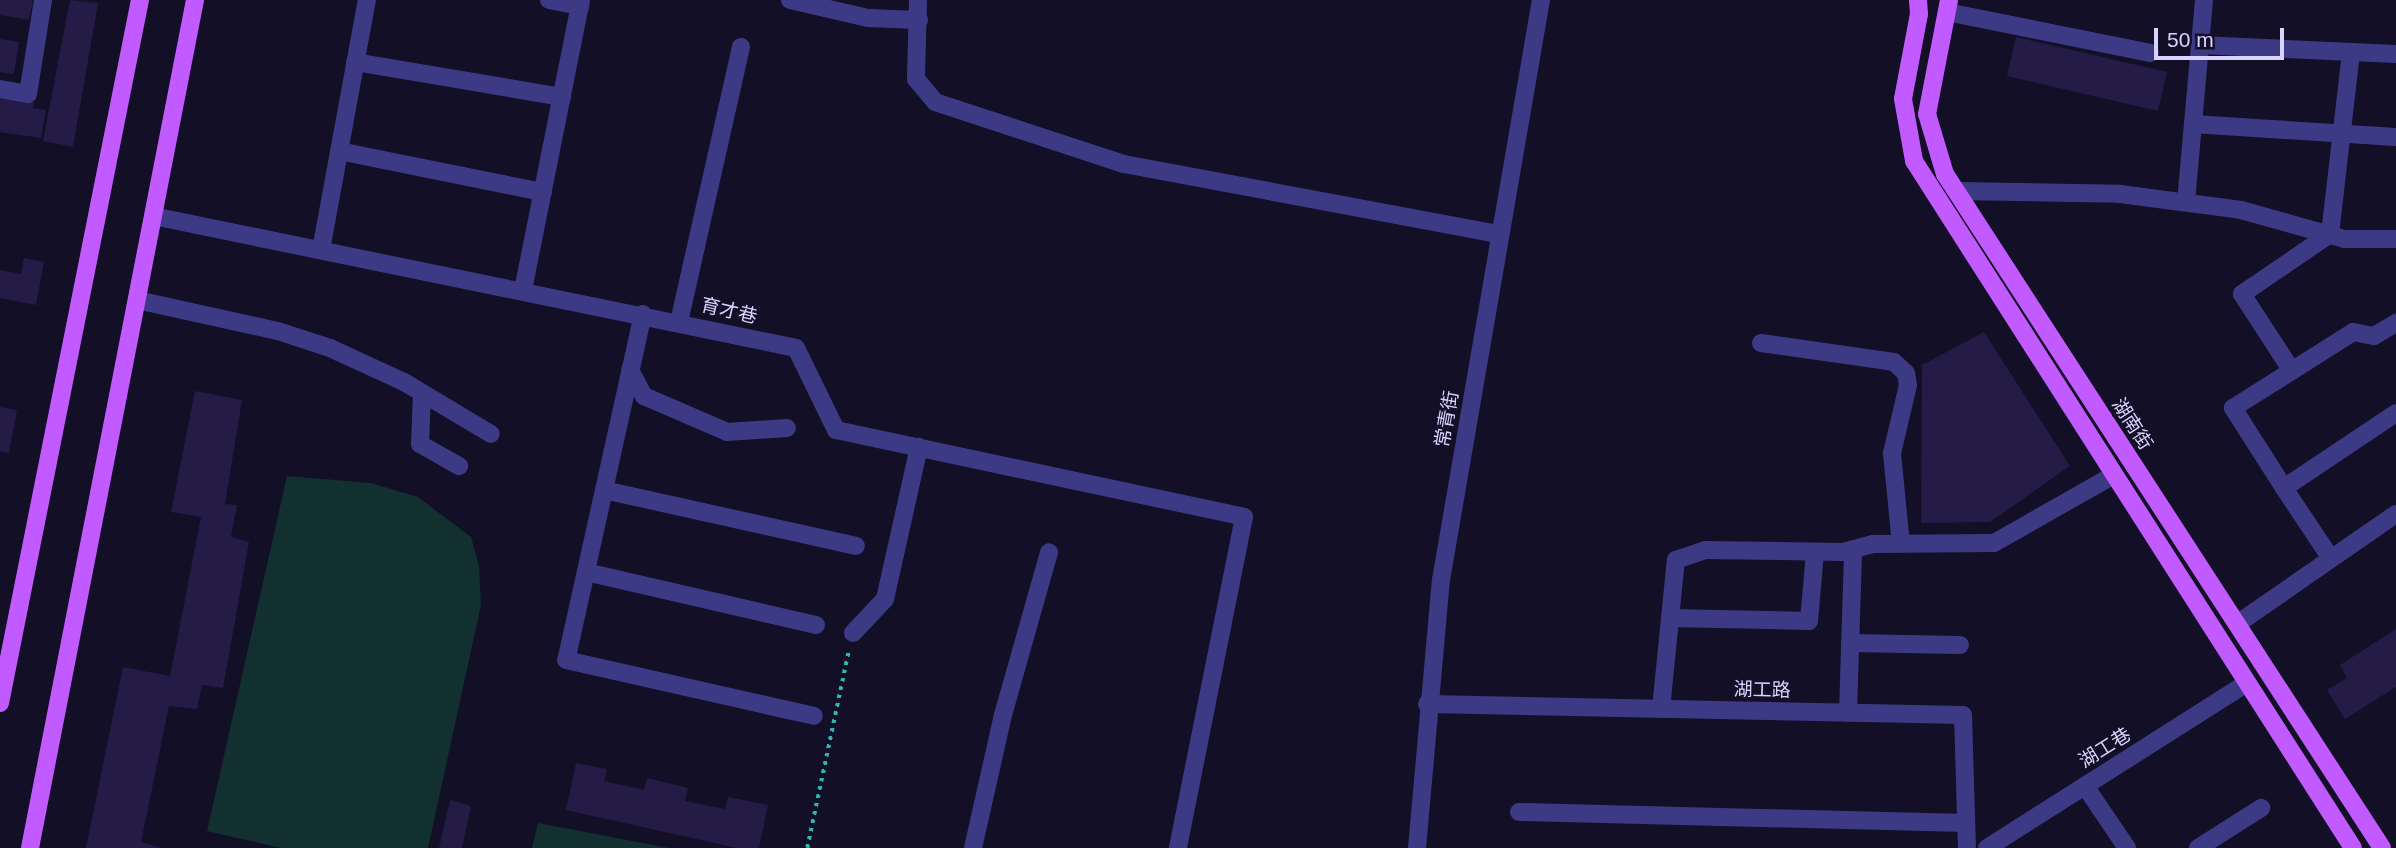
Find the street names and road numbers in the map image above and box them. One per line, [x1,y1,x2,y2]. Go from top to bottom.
street label: 育才巷 [699,293,759,329]
street label: 常青街 [1431,389,1463,449]
street label: 湖南街 [2107,394,2157,454]
street label: 湖工路 [1733,678,1791,702]
street label: 湖工巷 [2075,723,2135,773]

